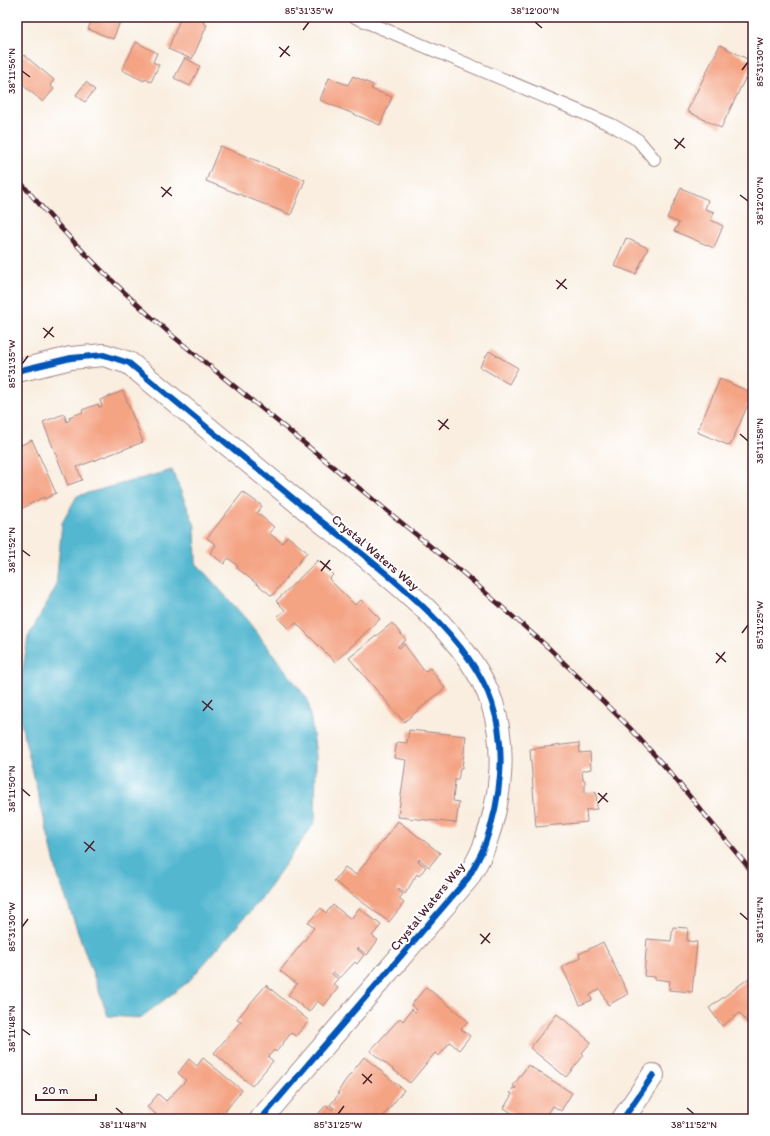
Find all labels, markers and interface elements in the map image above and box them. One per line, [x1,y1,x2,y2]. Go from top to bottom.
text: 85°31'35"W [285,4,334,17]
text: 38°12'00"N [511,4,559,17]
text: 85°31'30"W [753,37,766,87]
text: 38°11'56"N [5,48,18,94]
text: 38°12'00"N [753,177,766,225]
text: 85°31'35"W [5,339,18,388]
text: 38°11'58"N [753,418,766,464]
street label: Crystal Waters Way [329,511,423,593]
text: 38°11'52"N [5,527,18,573]
text: 85°31'25"W [753,600,766,649]
text: 38°11'50"N [5,765,18,812]
street label: Crystal Waters Way [387,859,468,954]
text: 38°11'54"N [753,896,766,943]
text: 85°31'30"W [5,902,18,952]
text: 38°11'48"N [5,1005,18,1052]
scale bar [36,1076,96,1102]
text: 20 m [42,1083,69,1097]
text: 38°11'48"N [100,1118,147,1131]
text: 85°31'25"W [314,1118,363,1131]
text: 38°11'52"N [671,1118,717,1131]

